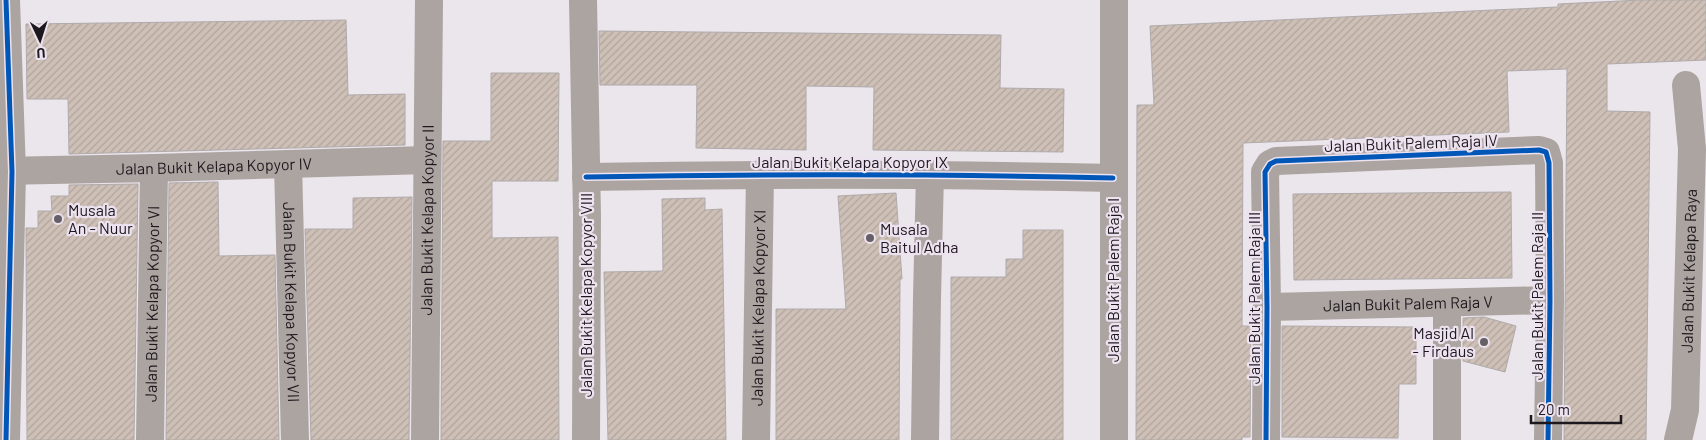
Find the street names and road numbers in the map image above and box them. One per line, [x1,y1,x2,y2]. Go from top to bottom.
street label: Jalan Bukit Kelapa Kopyor II [416,124,437,316]
street label: Jalan Bukit Palem Raja IV [1324,130,1498,155]
street label: Jalan Bukit Kelapa Kopyor IX [752,152,948,171]
street label: Jalan Bukit Kelapa Kopyor IV [116,153,312,178]
street label: Jalan Bukit Kelapa Raya [1677,189,1700,353]
street label: Jalan Bukit Kelapa Kopyor VIII [576,193,595,397]
street label: Jalan Bukit Palem Raja I [1103,198,1122,362]
street label: Jalan Bukit Kelapa Kopyor VII [280,201,304,402]
street label: Jalan Bukit Kelapa Kopyor VI [141,206,162,402]
street label: Jalan Bukit Kelapa Kopyor XI [747,210,768,406]
street label: Jalan Bukit Palem Raja III [1244,212,1263,384]
street label: Jalan Bukit Palem Raja II [1527,212,1546,380]
street label: Jalan Bukit Palem Raja V [1323,291,1493,315]

